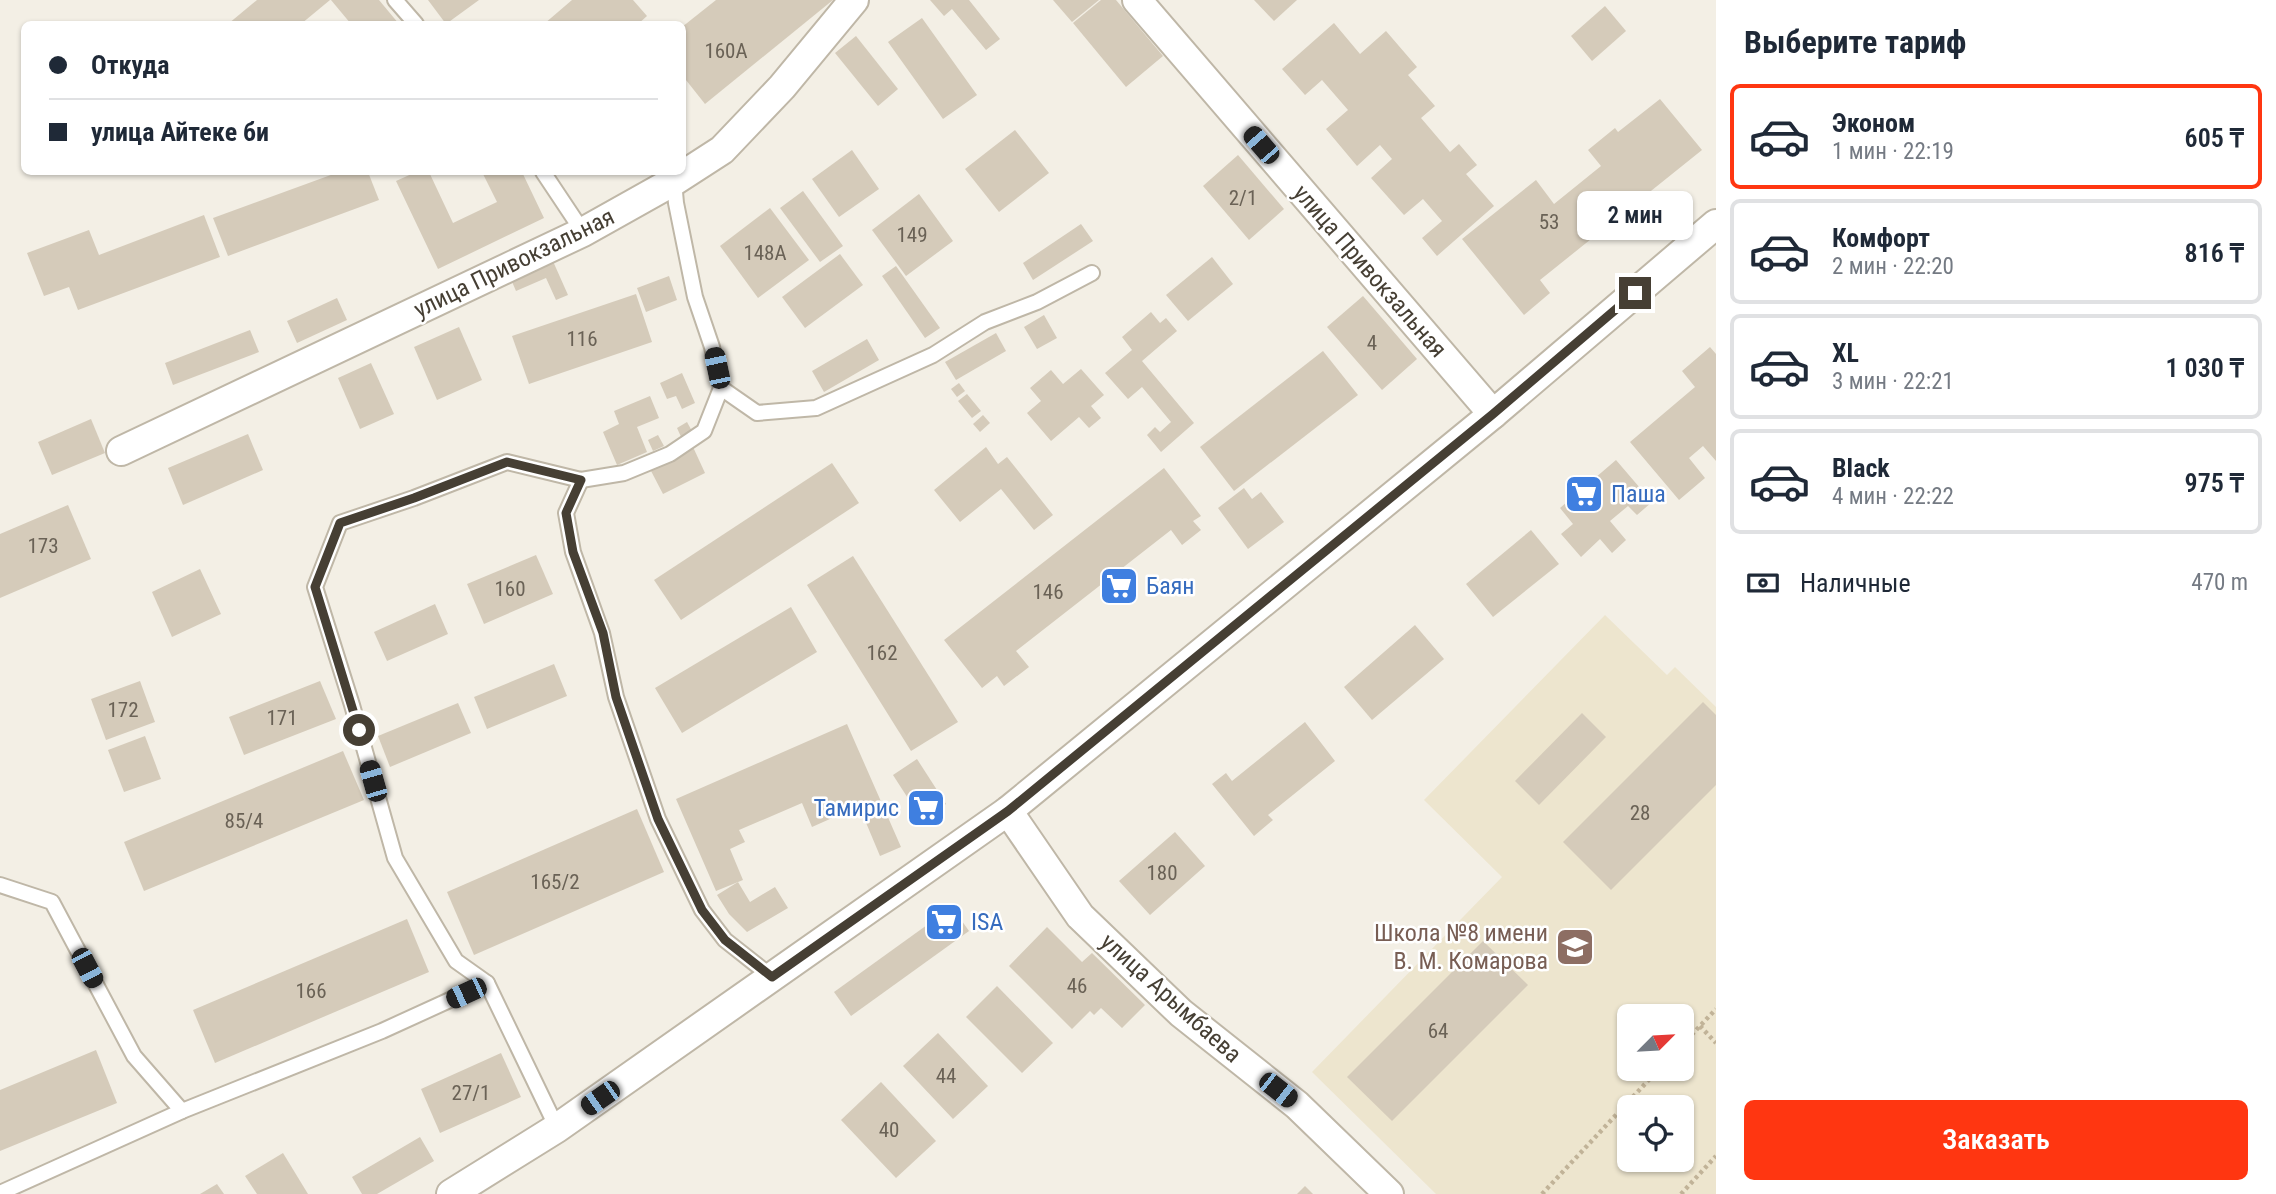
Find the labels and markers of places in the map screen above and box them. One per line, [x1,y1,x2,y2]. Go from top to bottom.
supermarket icon: Паша [1563,473,1605,515]
place label: Паша [1611,480,1666,508]
supermarket icon: Баян [1098,565,1140,607]
place label: Баян [1146,572,1194,600]
supermarket icon: Тамирис [905,787,947,829]
place label: Тамирис [813,794,899,822]
supermarket icon: ISA [923,901,965,943]
place label: ISA [971,908,1003,936]
place label: Школа №8 имени В. М. Комарова [1374,919,1548,975]
school or university icon: Школа №8 имени В. М. Комарова [1554,926,1596,968]

